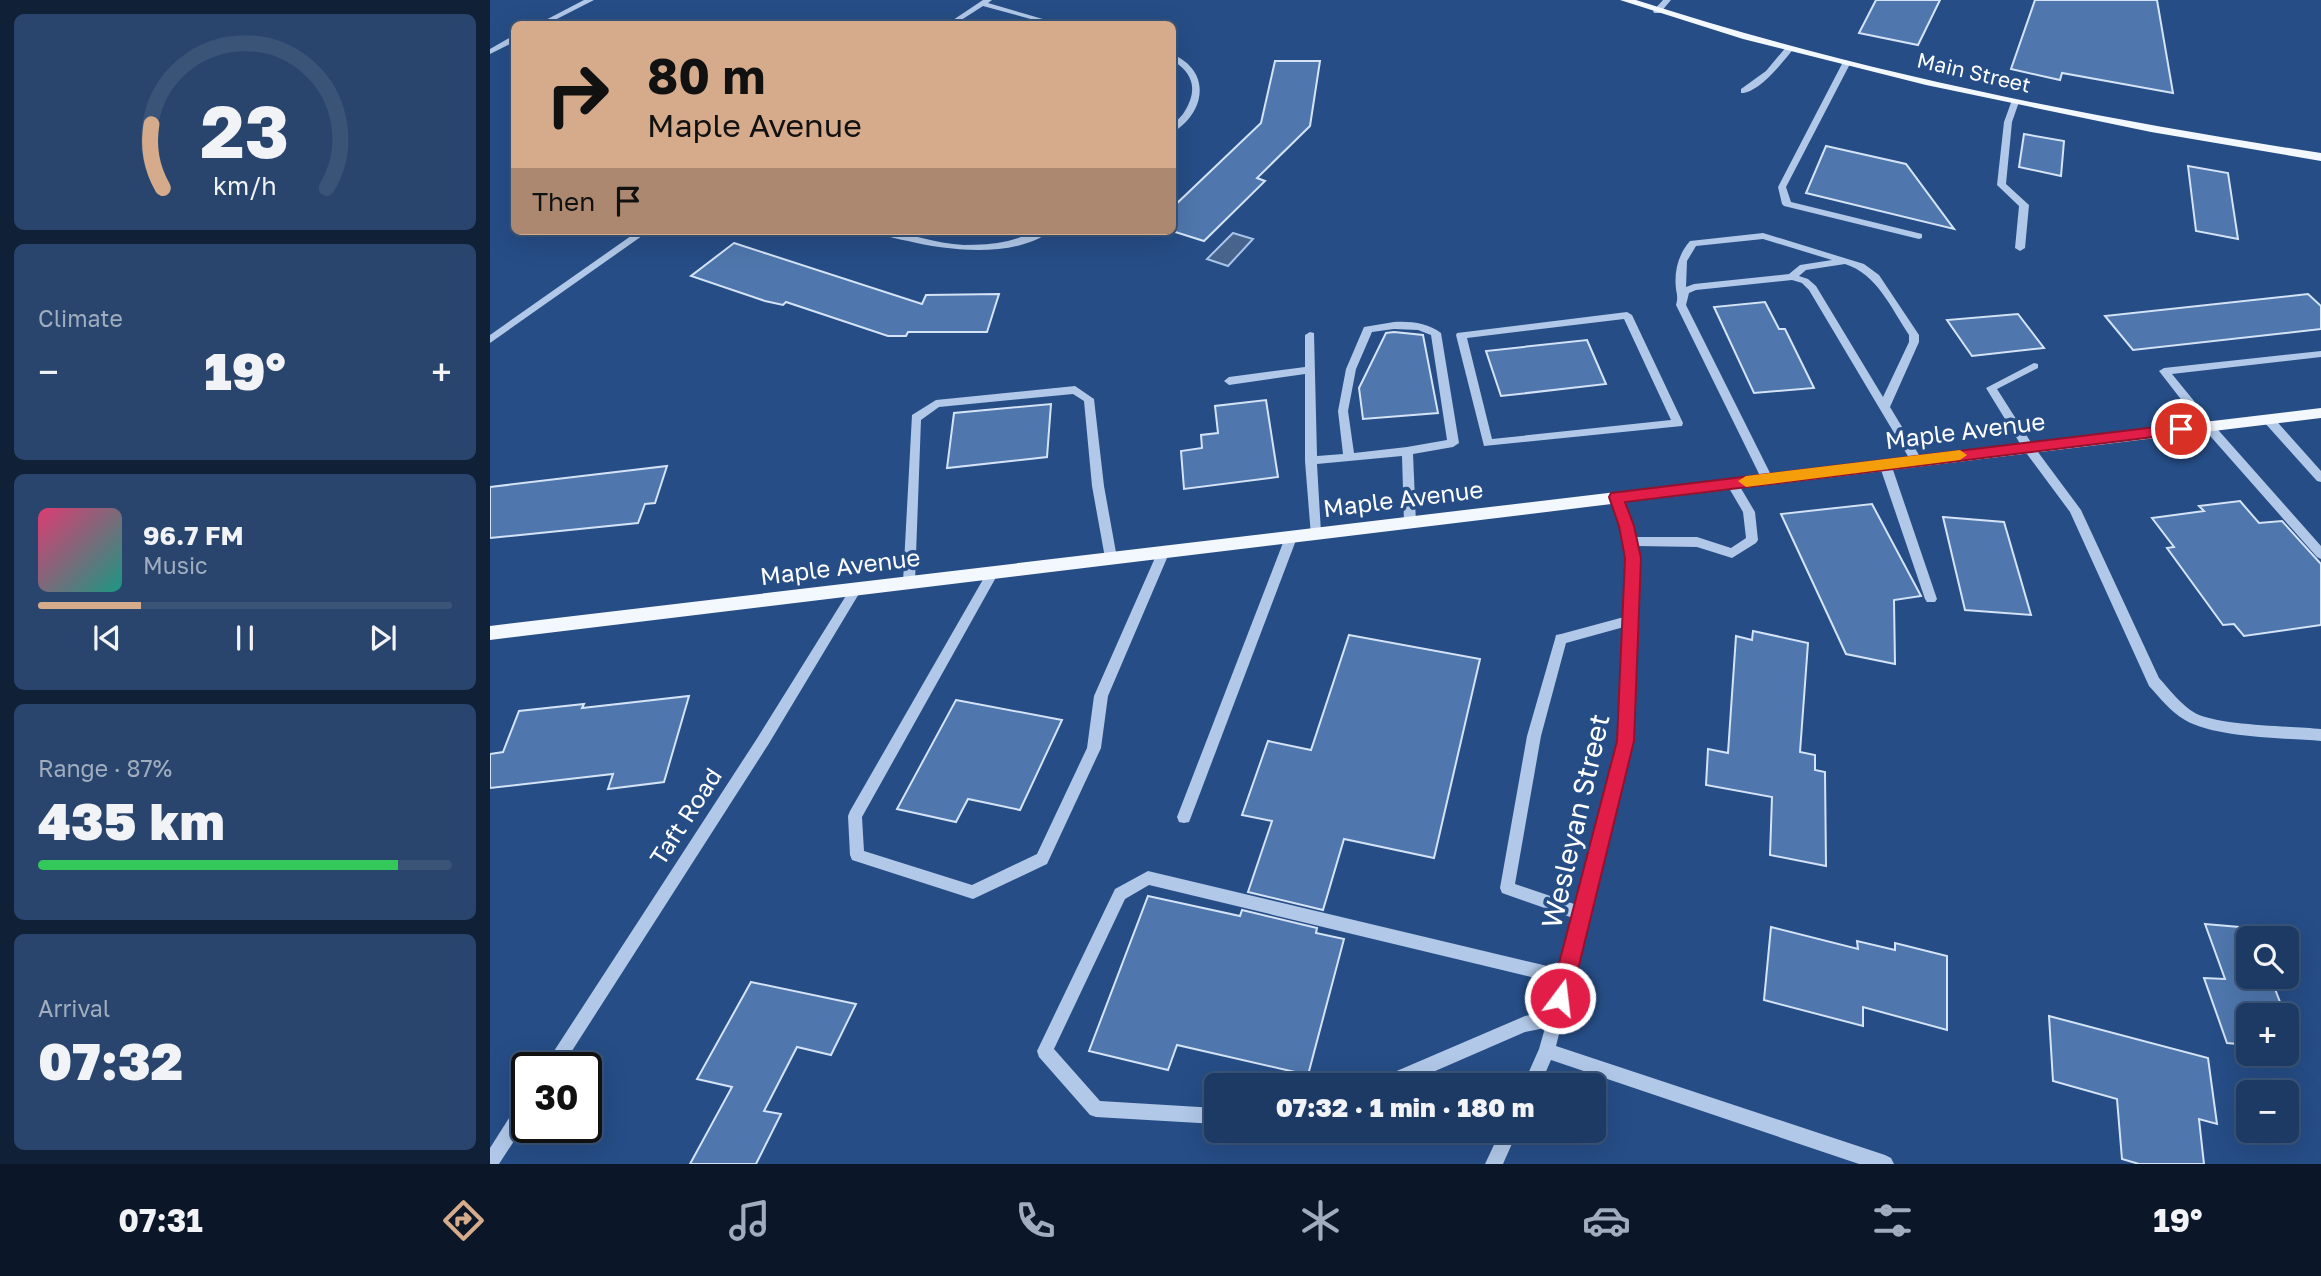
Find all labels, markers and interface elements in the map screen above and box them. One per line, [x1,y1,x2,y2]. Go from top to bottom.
text: 80 m [647,46,765,105]
street label: Main Street [1915,46,2033,98]
icon: right [532,49,623,140]
text: 23 [201,87,289,174]
text: Maple Avenue [647,106,862,144]
text: km/h [213,170,277,201]
icon: arrive [609,182,647,220]
text: Then [532,186,595,217]
text: Climate [38,304,123,332]
text: 19° [204,339,286,401]
text: − [38,349,59,394]
text: + [431,349,452,394]
pin [2151,399,2211,459]
street label: Maple Avenue [1883,406,2047,454]
icon: arrive [2162,410,2200,448]
street label: Maple Avenue [1321,474,1485,522]
text: 96.7 FM [143,520,244,551]
street label: Maple Avenue [758,542,922,590]
text: Music [143,551,208,579]
icon: previous [88,619,126,657]
icon: pause [226,619,264,657]
icon: next [364,619,402,657]
street label: Wesleyan Street [1534,711,1616,931]
text: Range · 87% [38,754,172,782]
street label: Taft Road [643,762,727,870]
text: 435 km [38,789,225,851]
map controls [2236,926,2299,1143]
button: search [2236,926,2299,989]
position arrow [1523,961,1597,1035]
text: Arrival [38,994,110,1022]
button: + [2236,1003,2299,1066]
text: 07:32 [38,1029,183,1091]
speed limit sign: 30 [511,1052,602,1143]
button: − [2236,1080,2299,1143]
text: 07:32 · 1 min · 180 m [1276,1092,1534,1123]
icon: directions [439,1196,488,1245]
icon: music [725,1196,774,1245]
icon: phone [1011,1196,1060,1245]
icon: climate [1296,1196,1345,1245]
icon: car [1582,1196,1631,1245]
icon: filters [1868,1196,1917,1245]
text: 07:31 [118,1201,203,1239]
text: 19° [2153,1201,2203,1239]

